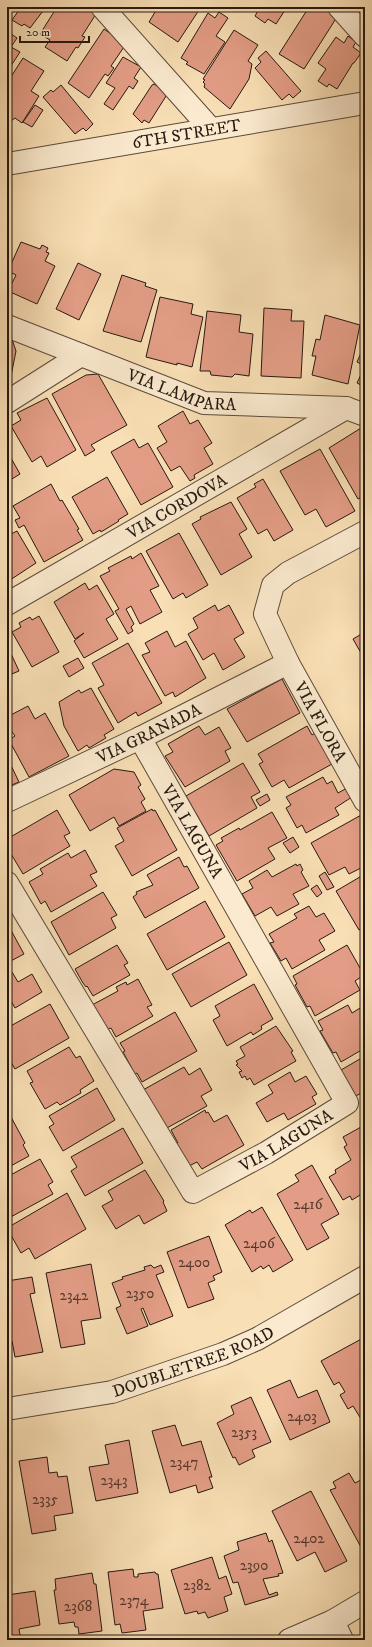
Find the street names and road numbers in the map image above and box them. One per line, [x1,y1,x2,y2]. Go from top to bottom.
street label: 6TH STREET [131,114,243,154]
street label: VIA LAMPARA [123,364,237,416]
street label: VIA CORDOVA [122,469,231,545]
street label: VIA FLORA [288,677,351,767]
street label: VIA GRANADA [92,699,205,769]
street label: VIA LAGUNA [156,780,228,883]
street label: VIA LAGUNA [235,1104,337,1178]
street label: DOUBLETREE ROAD [110,1321,278,1403]

